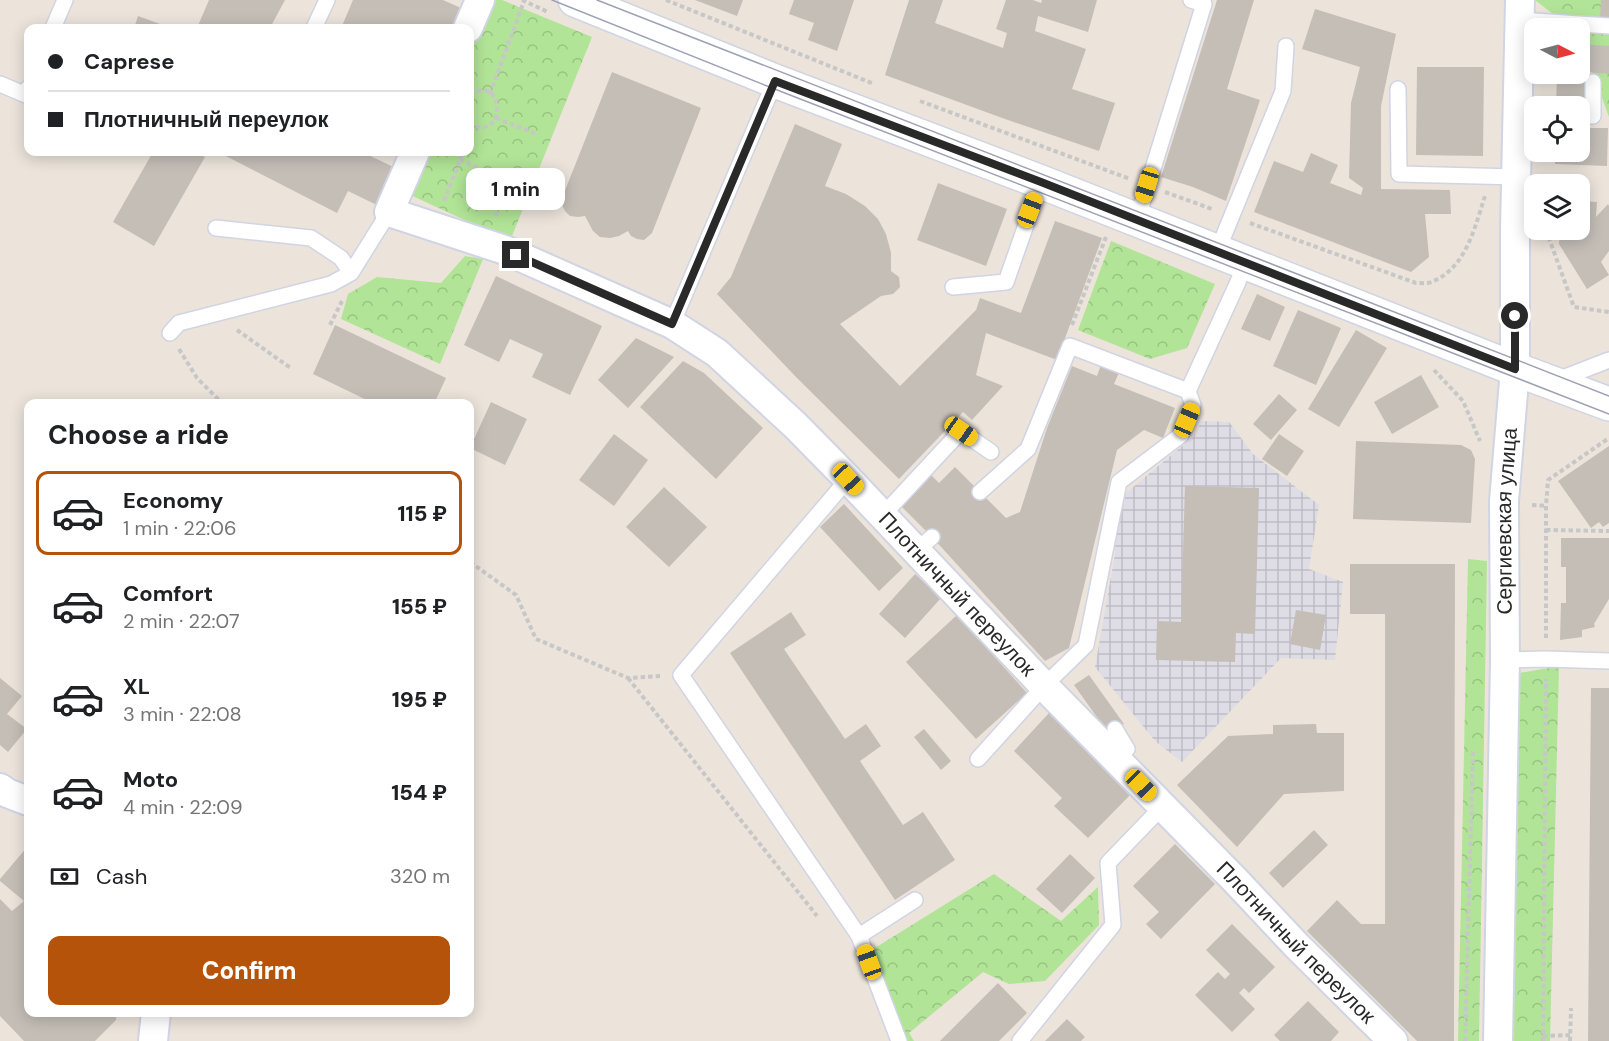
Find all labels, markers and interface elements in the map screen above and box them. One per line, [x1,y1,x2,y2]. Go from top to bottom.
north arrow [1524,18,1590,84]
map controls [1524,18,1590,240]
text: Caprese [84,47,175,76]
button: locate [1524,96,1590,162]
text: Плотничный переулок [84,105,329,134]
car [1133,165,1161,205]
callout: 1 min [466,168,566,210]
button: layers [1524,174,1590,240]
text: 1 min [491,176,540,202]
car [1015,190,1045,230]
route end [502,241,529,268]
route start [1501,302,1528,329]
car [1172,400,1202,440]
car [941,413,981,449]
text: Choose a ride [48,417,229,452]
street label: Сергиевская улица [1490,426,1524,615]
car [829,460,867,498]
icon: car [51,486,105,540]
text: Economy [123,486,223,515]
text: 115 ₽ [397,499,447,528]
street label: Плотничный переулок [872,506,1042,683]
text: 1 min · 22:06 [123,515,237,541]
icon: car [51,579,105,633]
text: Comfort [123,579,213,608]
text: 155 ₽ [392,592,447,621]
text: 2 min · 22:07 [123,608,240,634]
icon: car [51,672,105,726]
text: XL [123,672,150,701]
text: 195 ₽ [392,685,447,714]
text: 3 min · 22:08 [123,701,242,727]
icon: car [51,765,105,819]
text: Moto [123,765,178,794]
car [1122,766,1160,804]
text: 154 ₽ [391,778,447,807]
text: 4 min · 22:09 [123,794,242,820]
street label: Плотничный переулок [1210,855,1382,1030]
icon: cash [48,860,81,893]
text: Cash [96,862,147,891]
text: 320 m [390,863,450,889]
button: Confirm [48,936,450,1005]
car [854,942,884,982]

